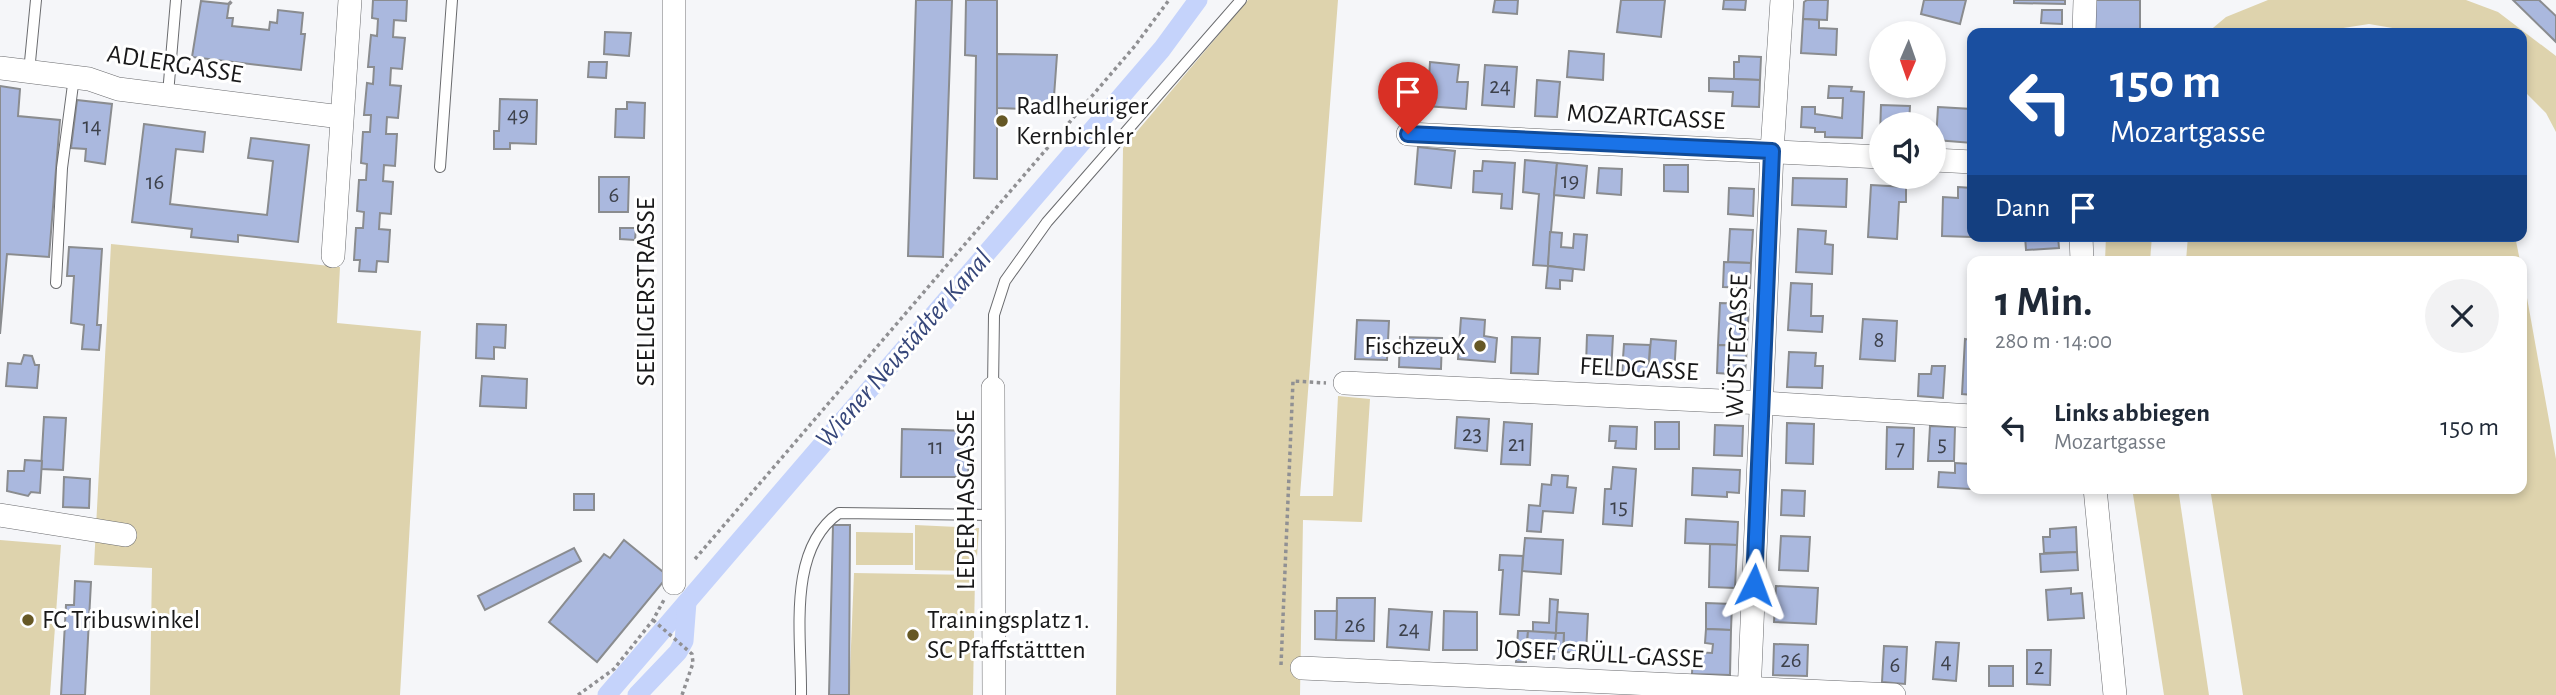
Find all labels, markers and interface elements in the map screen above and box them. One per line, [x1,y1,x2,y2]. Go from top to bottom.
north arrow [1869,21,1946,98]
map controls [1869,21,1946,189]
street label: ADLERGASSE [105,40,245,88]
icon: left [1995,56,2086,147]
text: 150 m [2110,58,2221,107]
pin [1378,62,1438,134]
icon: arrive [1389,73,1427,111]
house number: 24 [1489,75,1511,98]
place label: Radlheuriger Kernbichler [1016,93,1149,149]
street label: MOZARTGASSE [1566,100,1726,134]
house number: 49 [507,104,529,127]
button: sound [1869,112,1946,189]
marker: Radlheuriger Kernbichler [994,113,1010,129]
house number: 14 [83,115,101,138]
text: Mozartgasse [2110,116,2266,148]
house number: 19 [1561,170,1579,193]
house number: 16 [146,171,164,194]
house number: 6 [609,184,619,207]
icon: arrive [2064,189,2102,227]
text: Dann [1995,195,2050,221]
street label: SEELIGERSTRASSE [633,198,659,386]
water label: Wiener Neustädter Kanal [811,244,997,453]
street label: WÜSTEGASSE [1720,274,1753,418]
button: close [2425,279,2499,353]
text: 1 Min. [1995,281,2093,323]
house number: 8 [1874,329,1884,352]
text: 280 m · 14:00 [1995,330,2112,353]
place label: FischzeuX [1364,333,1466,359]
marker: FischzeuX [1472,338,1488,354]
street label: FELDGASSE [1579,353,1699,385]
text: Links abbiegen [2054,400,2210,426]
icon: left [1995,409,2033,447]
street label: LEDERHASGASSE [953,410,979,590]
text: 150 m [2440,414,2499,440]
house number: 23 [1462,423,1482,446]
text: Mozartgasse [2054,431,2166,454]
house number: 21 [1508,433,1526,456]
house number: 5 [1937,433,1947,456]
house number: 11 [928,436,944,459]
house number: 7 [1895,437,1905,460]
house number: 15 [1610,496,1628,519]
position arrow [1717,548,1791,622]
place label: FC Tribuswinkel [42,607,200,633]
place label: Trainingsplatz 1. SC Pfaffstättten [927,607,1090,663]
marker: FC Tribuswinkel [20,612,36,628]
house number: 26 [1344,614,1366,637]
house number: 24 [1398,618,1420,641]
marker: Trainingsplatz 1. SC Pfaffstättten [905,627,921,643]
street label: JOSEF GRÜLL-GASSE [1496,635,1704,672]
house number: 26 [1780,649,1802,672]
house number: 4 [1940,650,1952,673]
house number: 6 [1890,654,1900,677]
house number: 2 [2034,656,2044,679]

